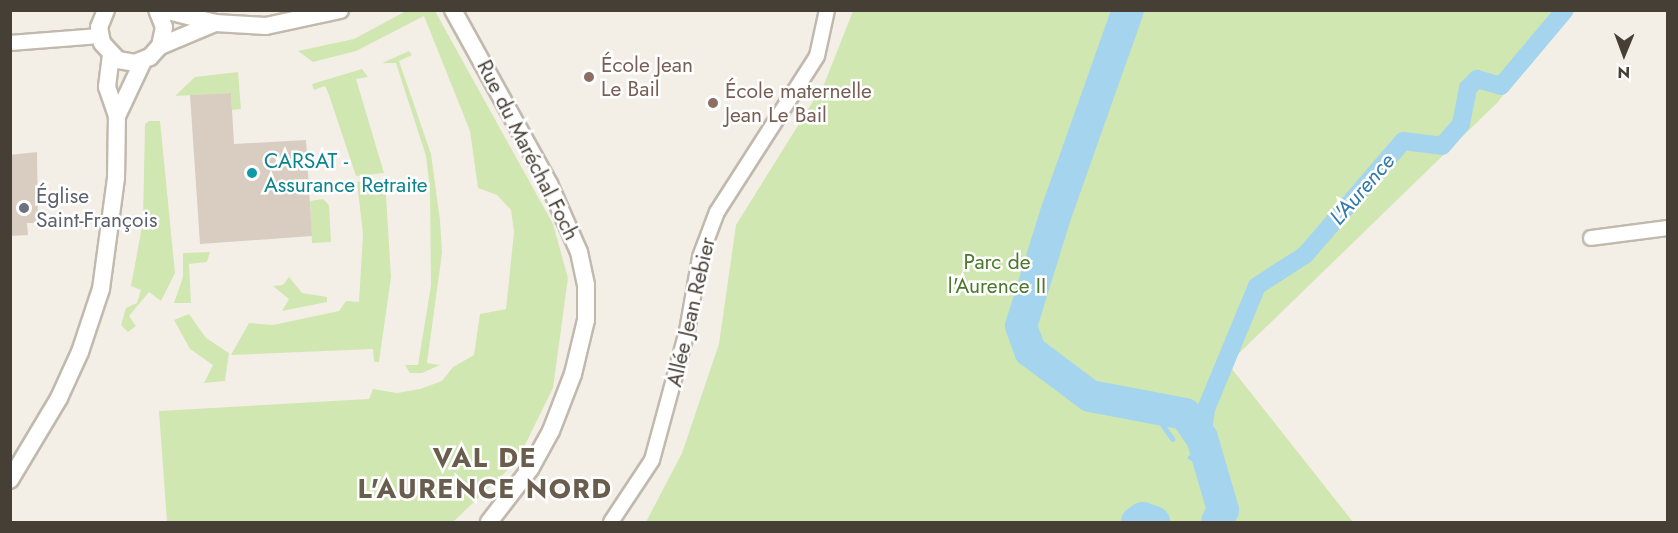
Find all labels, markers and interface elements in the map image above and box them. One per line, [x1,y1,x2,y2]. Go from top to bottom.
north arrow [1594,24,1654,84]
place label: École Jean Le Bail [601,52,693,102]
street label: Rue du Maréchal Foch [472,56,584,244]
text: N [1617,61,1630,84]
marker: École Jean Le Bail [582,70,596,84]
place label: École maternelle Jean Le Bail [725,78,872,128]
marker: École maternelle Jean Le Bail [706,96,720,110]
place label: CARSAT - Assurance Retraite [264,148,428,198]
water label: L'Aurence [1324,148,1400,230]
marker: CARSAT - Assurance Retraite [245,166,259,180]
place label: Église Saint-François [36,183,157,233]
marker: Église Saint-François [17,201,31,215]
street label: Allée Jean Rebier [662,235,720,389]
park label: Parc de l'Aurence II [948,249,1046,299]
district label: VAL DE L'AURENCE NORD [357,441,613,504]

